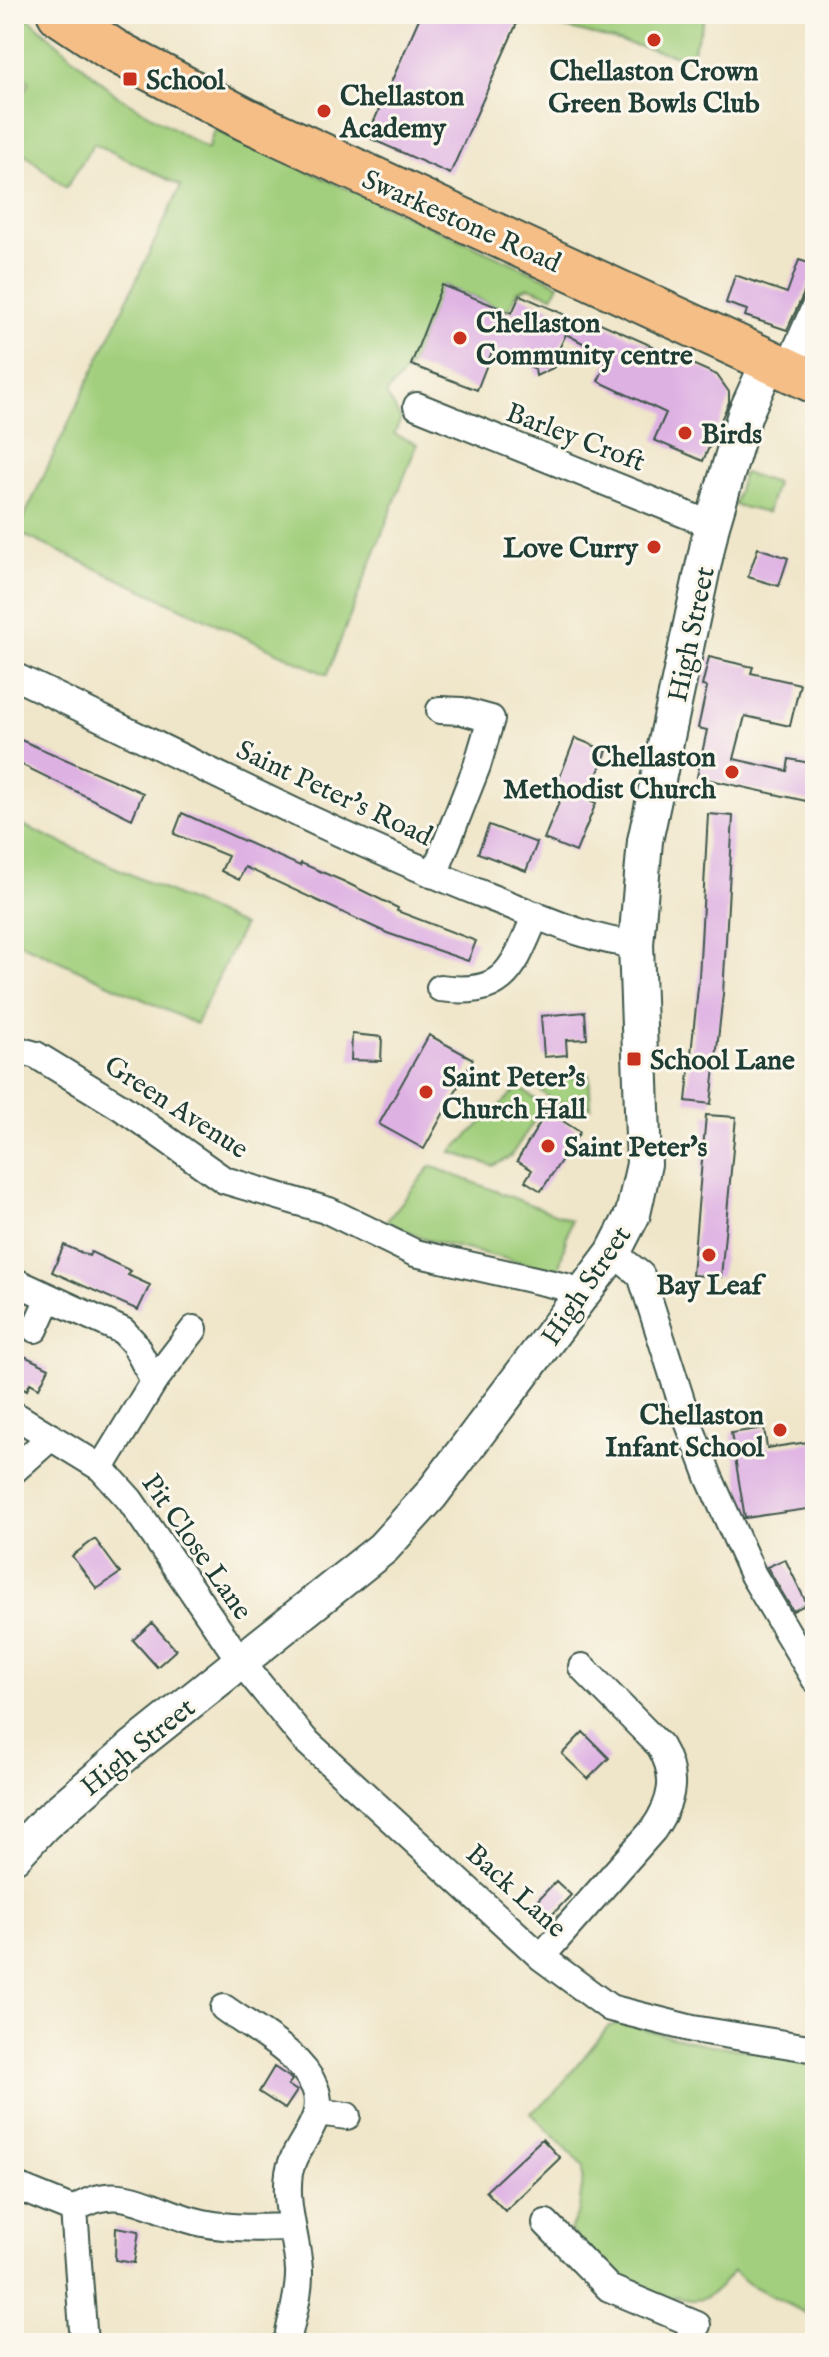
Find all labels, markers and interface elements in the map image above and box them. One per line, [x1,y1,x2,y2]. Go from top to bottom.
marker: Chellaston Crown Green Bowls Club [645,31,663,49]
place label: Chellaston Crown Green Bowls Club [548,55,760,122]
place label: School [146,64,226,99]
marker: School [121,70,139,88]
place label: Chellaston Academy [339,80,464,147]
marker: Chellaston Academy [315,102,333,120]
street label: Swarkestone Road [356,163,566,282]
place label: Chellaston Community centre [476,307,693,374]
marker: Chellaston Community centre [451,329,469,347]
street label: Barley Croft [501,396,650,481]
place label: Birds [701,418,762,453]
marker: Birds [676,424,694,442]
place label: Love Curry [503,532,639,567]
marker: Love Curry [645,538,663,556]
street label: High Street [661,563,724,705]
street label: Saint Peter's Road [230,733,438,855]
place label: Chellaston Methodist Church [503,741,717,808]
marker: Chellaston Methodist Church [723,763,741,781]
place label: School Lane [650,1044,795,1079]
street label: Green Avenue [97,1049,254,1168]
marker: School Lane [625,1050,643,1068]
place label: Saint Peter's Church Hall [442,1061,587,1128]
marker: Saint Peter's Church Hall [417,1083,435,1101]
place label: Saint Peter's [564,1131,707,1166]
marker: Saint Peter's [539,1137,557,1155]
street label: High Street [534,1219,640,1353]
marker: Bay Leaf [700,1246,718,1264]
place label: Bay Leaf [656,1269,767,1304]
place label: Chellaston Infant School [605,1399,765,1466]
marker: Chellaston Infant School [771,1421,789,1439]
street label: Pit Close Lane [133,1468,259,1627]
street label: High Street [74,1691,203,1805]
street label: Back Lane [458,1838,573,1946]

